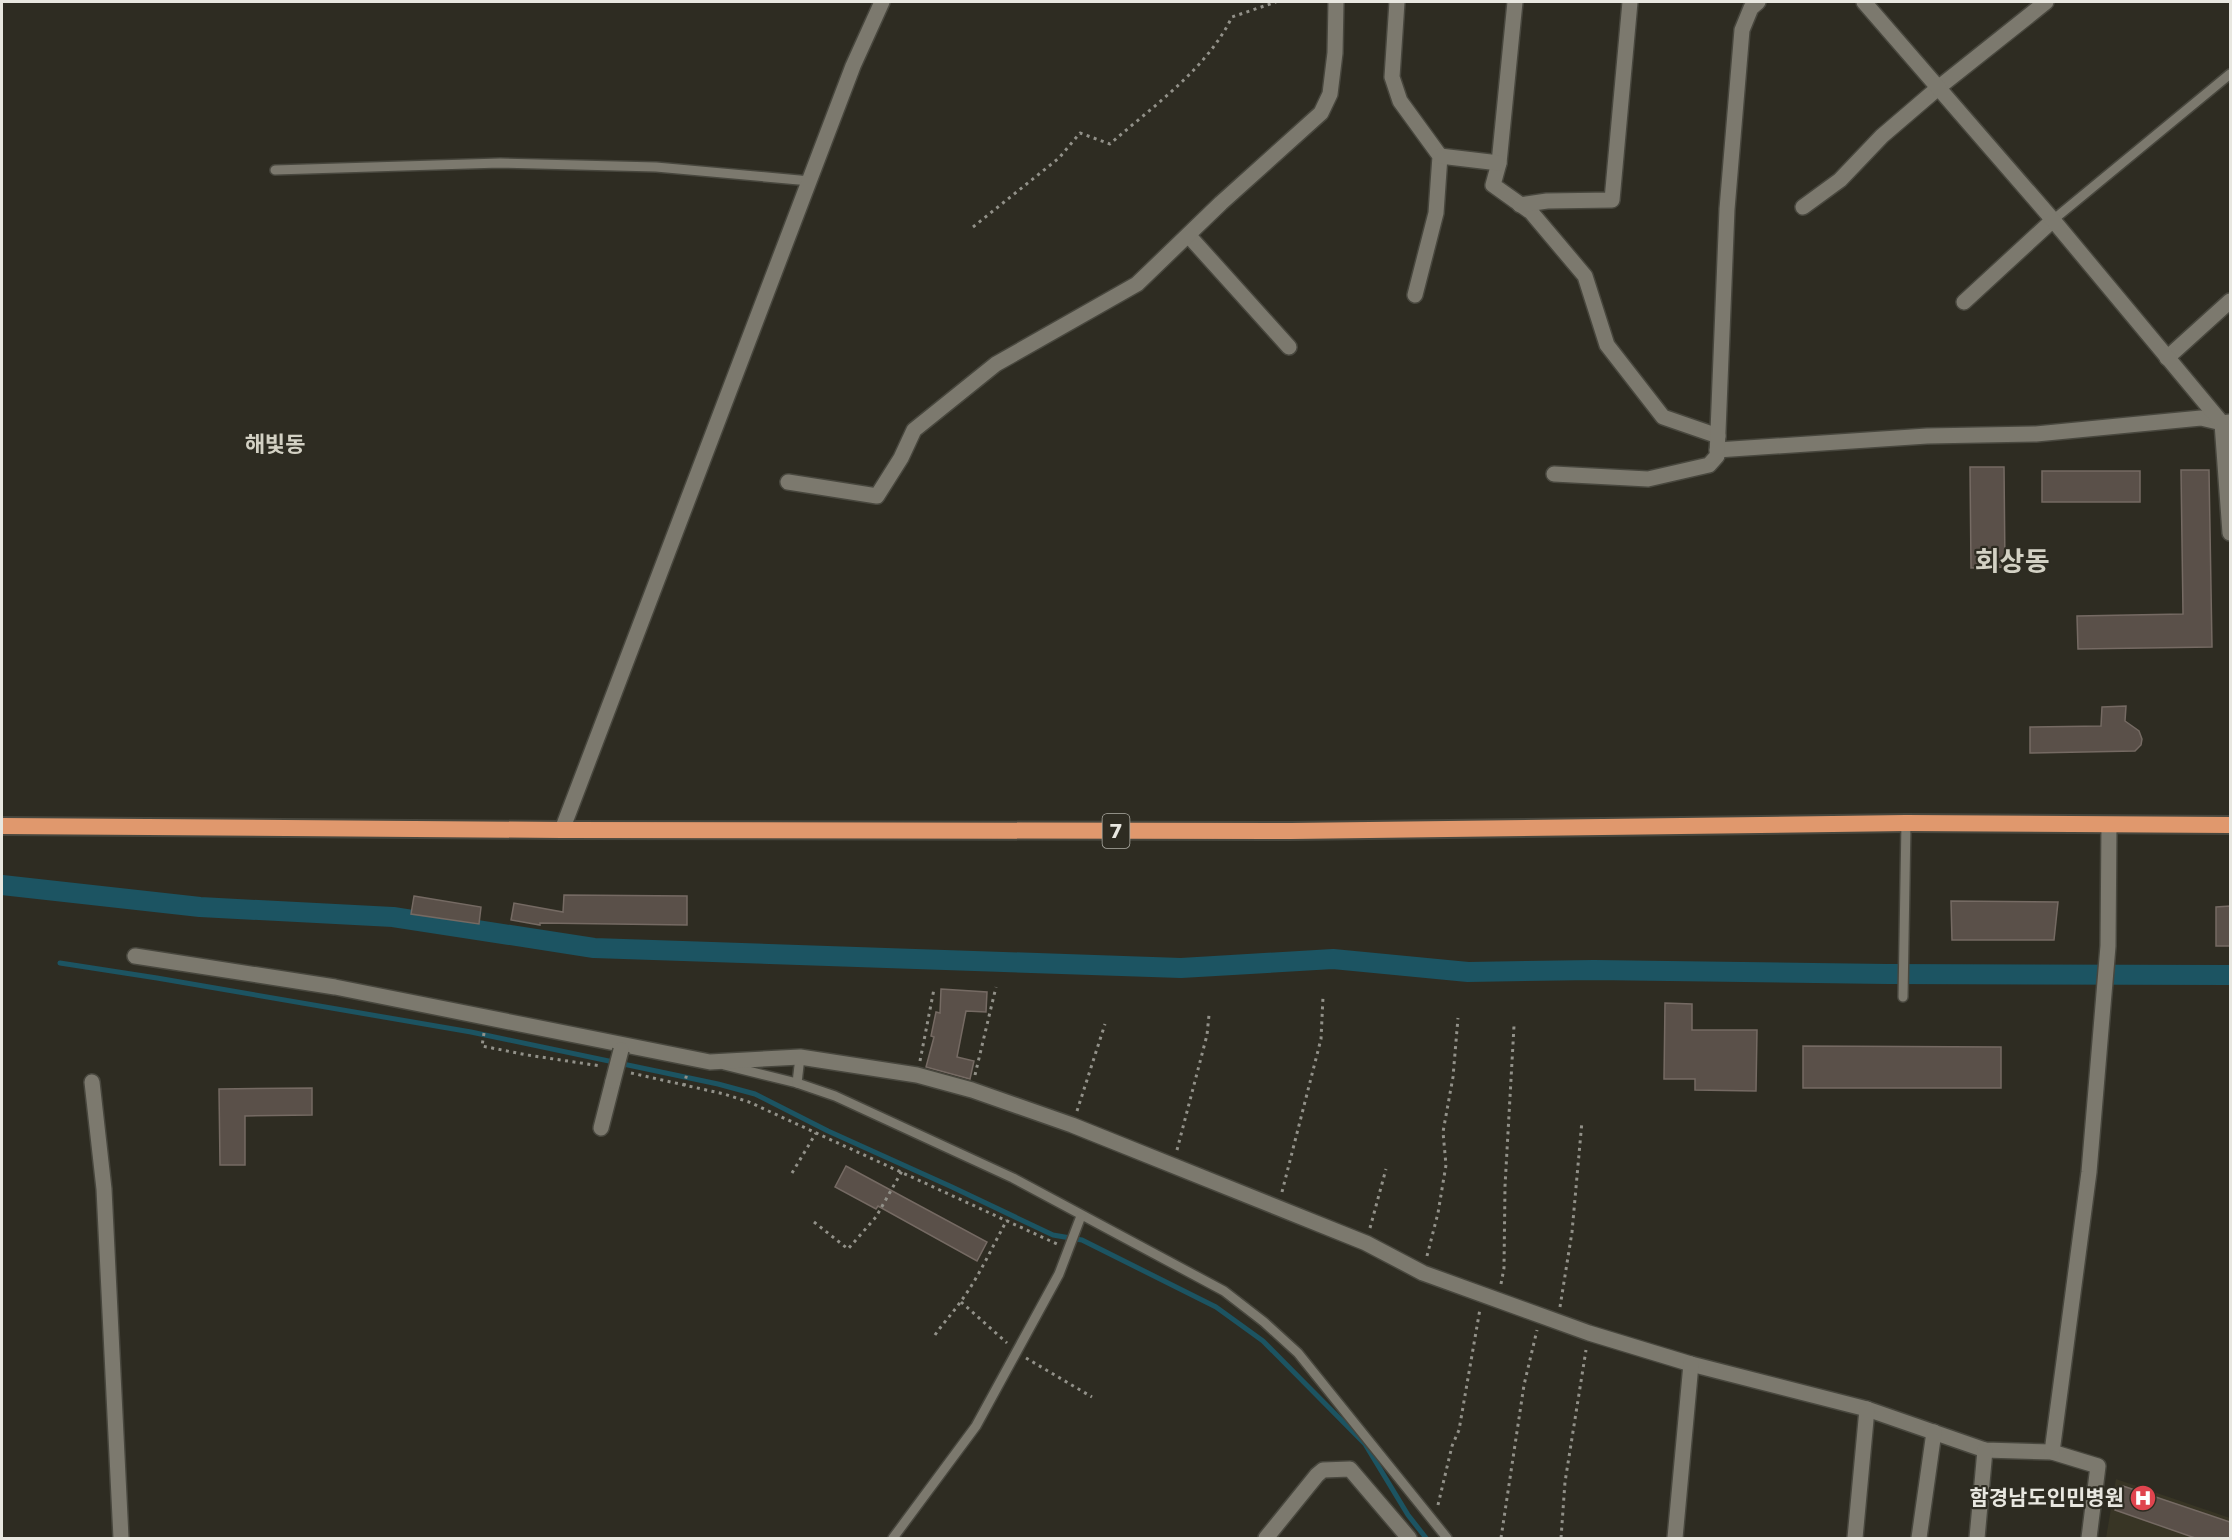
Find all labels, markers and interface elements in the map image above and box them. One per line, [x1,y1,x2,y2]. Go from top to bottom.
district label: 해빛동 [245,432,305,457]
district label: 회상동 [1975,546,2049,577]
road number: 7 [1102,814,1130,848]
hospital icon: 함경남도인민병원 [2128,1483,2158,1513]
place label: 함경남도인민병원 [1969,1486,2124,1510]

